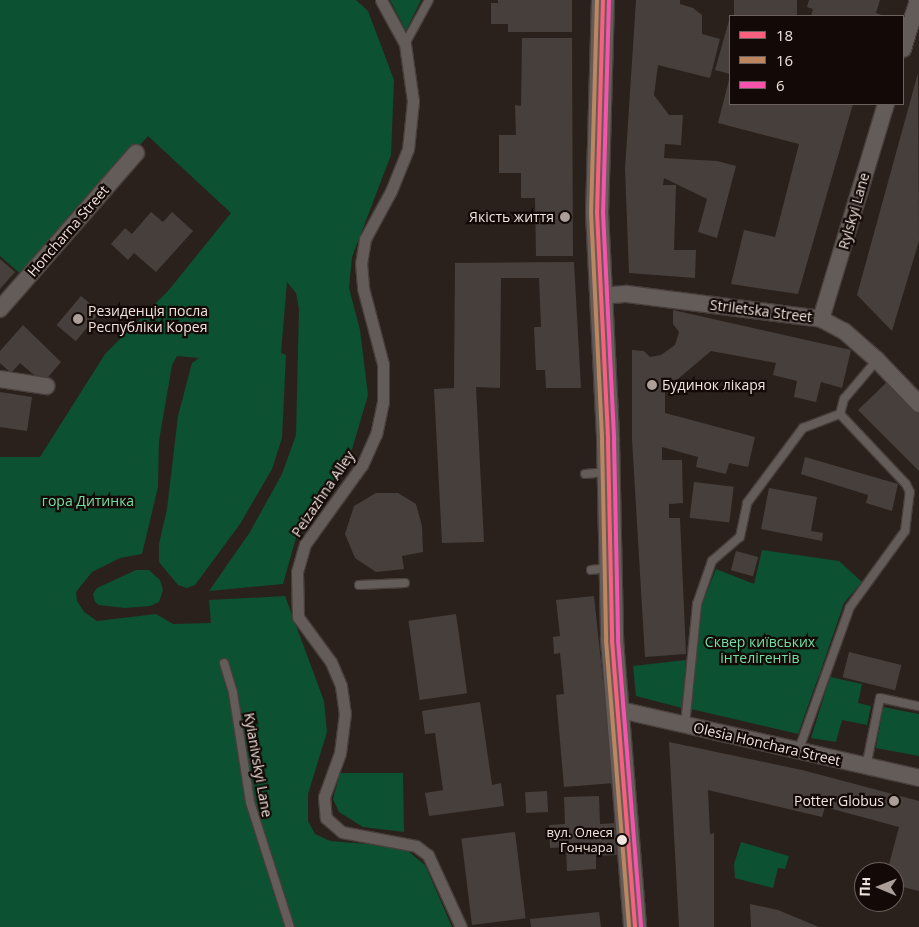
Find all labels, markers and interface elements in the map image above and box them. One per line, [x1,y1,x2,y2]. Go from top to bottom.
legend [729,15,904,105]
text: 18 [776,25,793,45]
text: 16 [776,50,793,70]
text: 6 [776,75,785,95]
street label: Rylskyi Lane [835,171,873,251]
street label: Honcharna Street [24,182,112,280]
place label: Якість життя [469,209,554,225]
marker: Якість життя [558,210,572,224]
street label: Striletska Street [709,296,813,326]
place label: Резиденція посла Республіки Корея [88,303,208,336]
marker: Резиденція посла Республіки Корея [72,313,84,325]
place label: Будинок лікаря [662,377,766,393]
marker: Будинок лікаря [646,379,658,391]
street label: Peizazhna Alley [288,448,358,540]
park label: гора Дитинка [42,493,134,509]
park label: Сквер київських інтелігентів [705,634,815,666]
street label: Kyianivskyi Lane [241,711,275,819]
street label: Olesia Honchara Street [692,719,842,769]
place label: Potter Globus [794,793,884,809]
marker: Potter Globus [888,795,900,807]
place label: вул. Олеся Гончара [547,825,613,856]
marker: вул. Олеся Гончара [617,835,627,845]
north arrow [854,862,904,912]
text: Пн [855,877,874,897]

